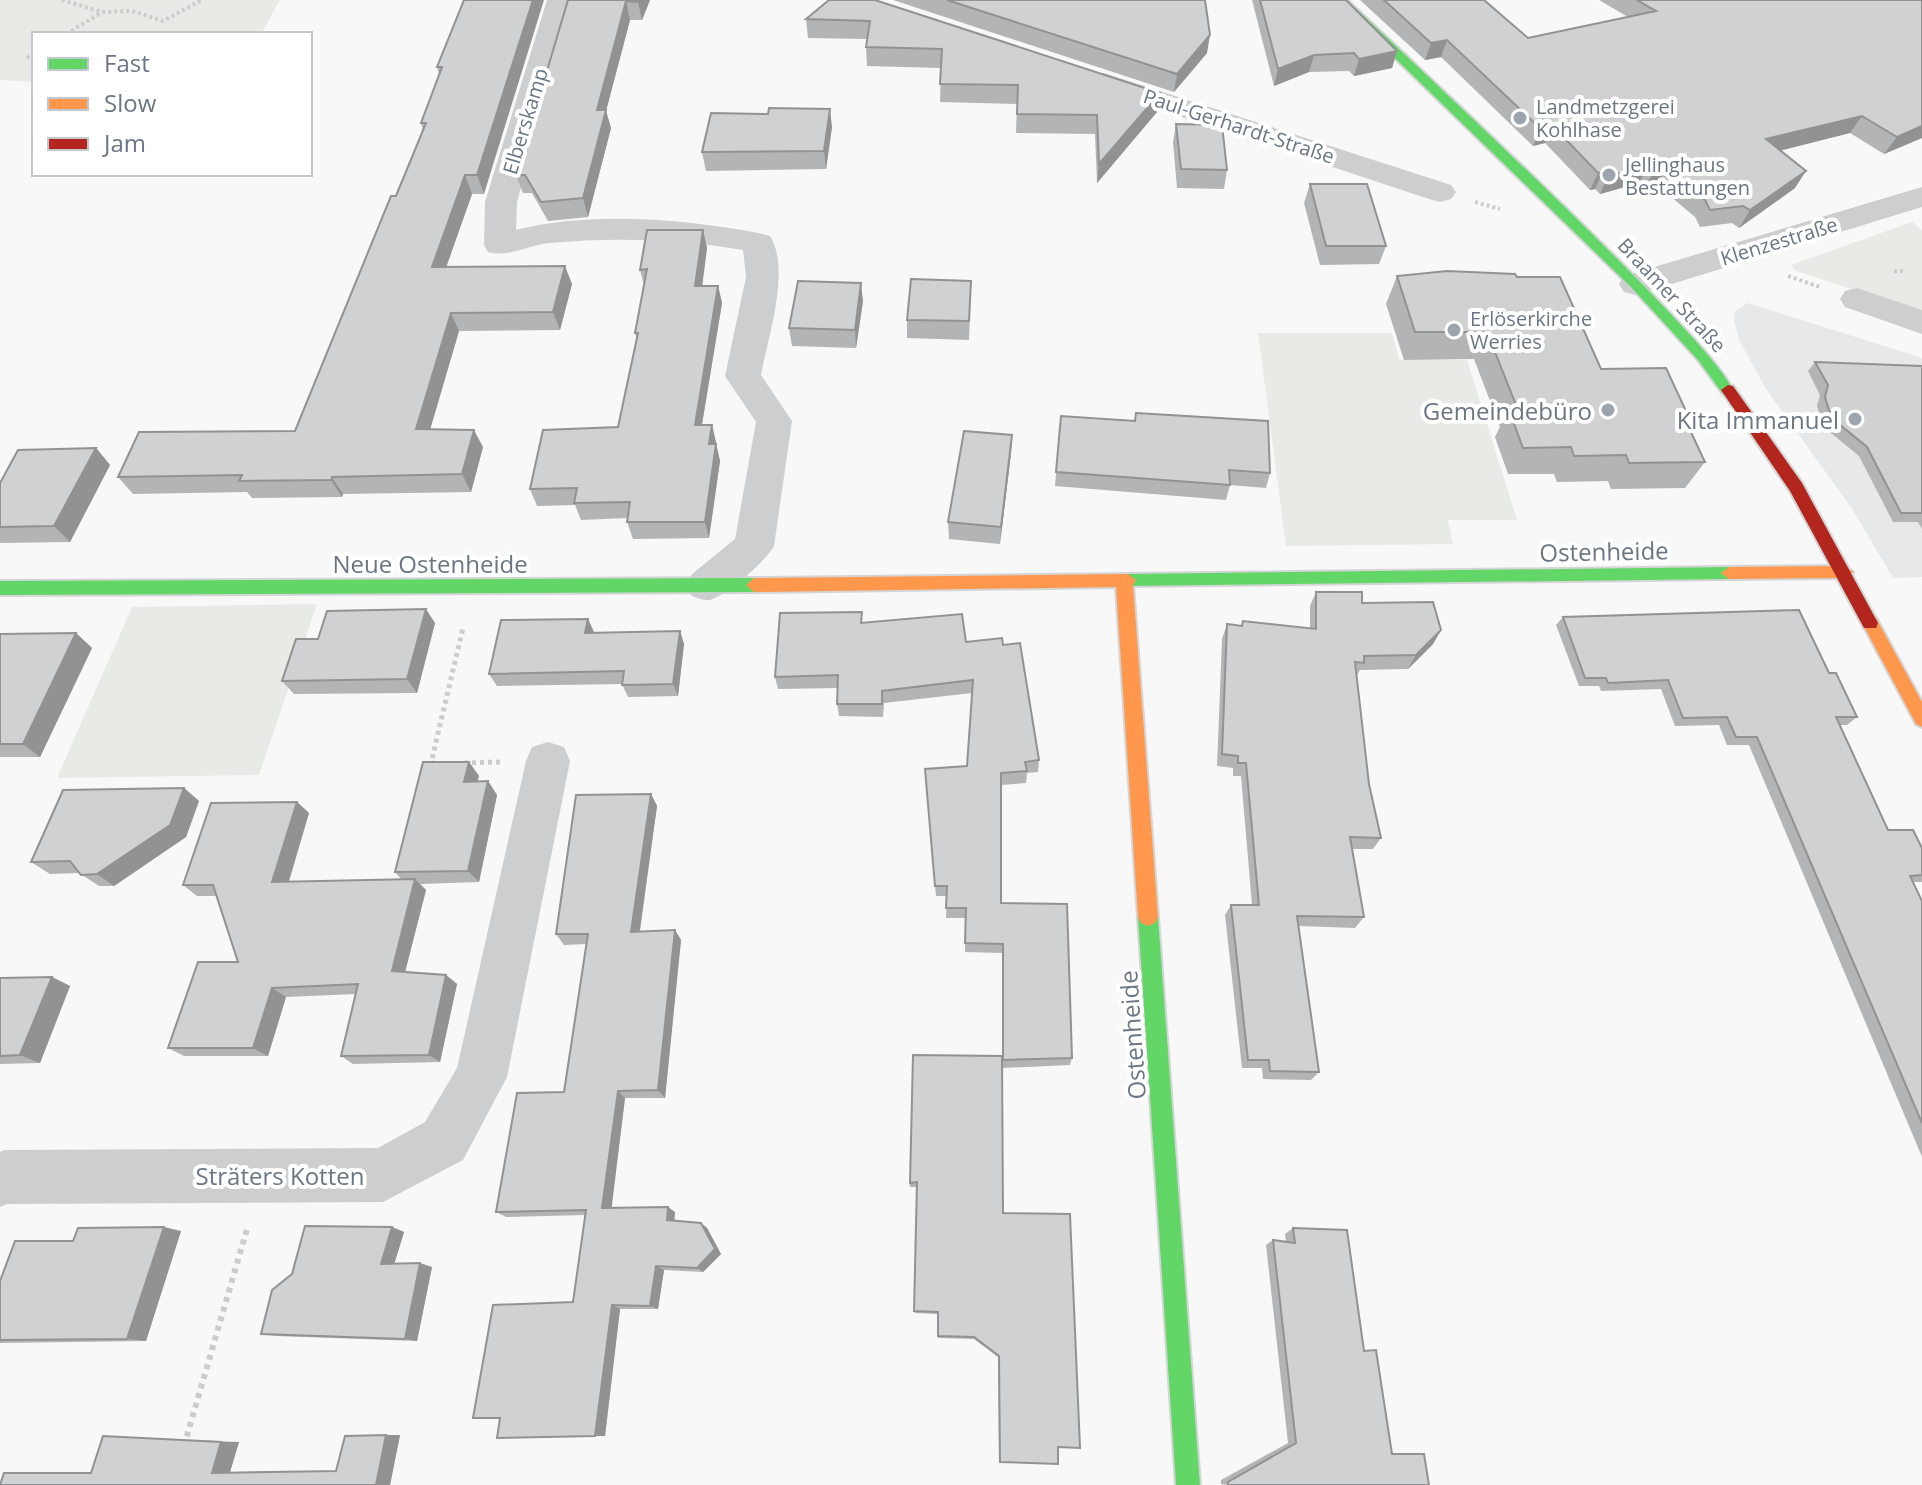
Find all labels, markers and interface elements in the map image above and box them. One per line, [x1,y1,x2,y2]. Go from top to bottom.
legend [32,32,312,176]
text: Fast [104,46,150,79]
street label: Elberskamp [496,65,554,177]
street label: Paul-Gerhardt-Straße [1140,82,1338,170]
text: Slow [104,86,157,119]
place label: Landmetzgerei Kohlhase [1536,93,1675,143]
marker: Landmetzgerei Kohlhase [1511,109,1529,127]
text: Jam [102,126,146,159]
place label: Jellinghaus Bestattungen [1623,151,1750,201]
marker: Jellinghaus Bestattungen [1600,166,1618,184]
street label: Klenzestraße [1717,210,1841,272]
street label: Braamer Straße [1612,232,1732,358]
place label: Erlöserkirche Werries [1470,305,1592,355]
marker: Erlöserkirche Werries [1445,321,1463,339]
place label: Gemeindebüro [1423,394,1592,427]
marker: Gemeindebüro [1599,401,1617,419]
place label: Kita Immanuel [1677,403,1839,436]
marker: Kita Immanuel [1846,410,1864,428]
street label: Ostenheide [1539,533,1669,569]
street label: Neue Ostenheide [332,547,528,580]
street label: Ostenheide [1111,969,1153,1101]
street label: Sträters Kotten [196,1159,364,1192]

